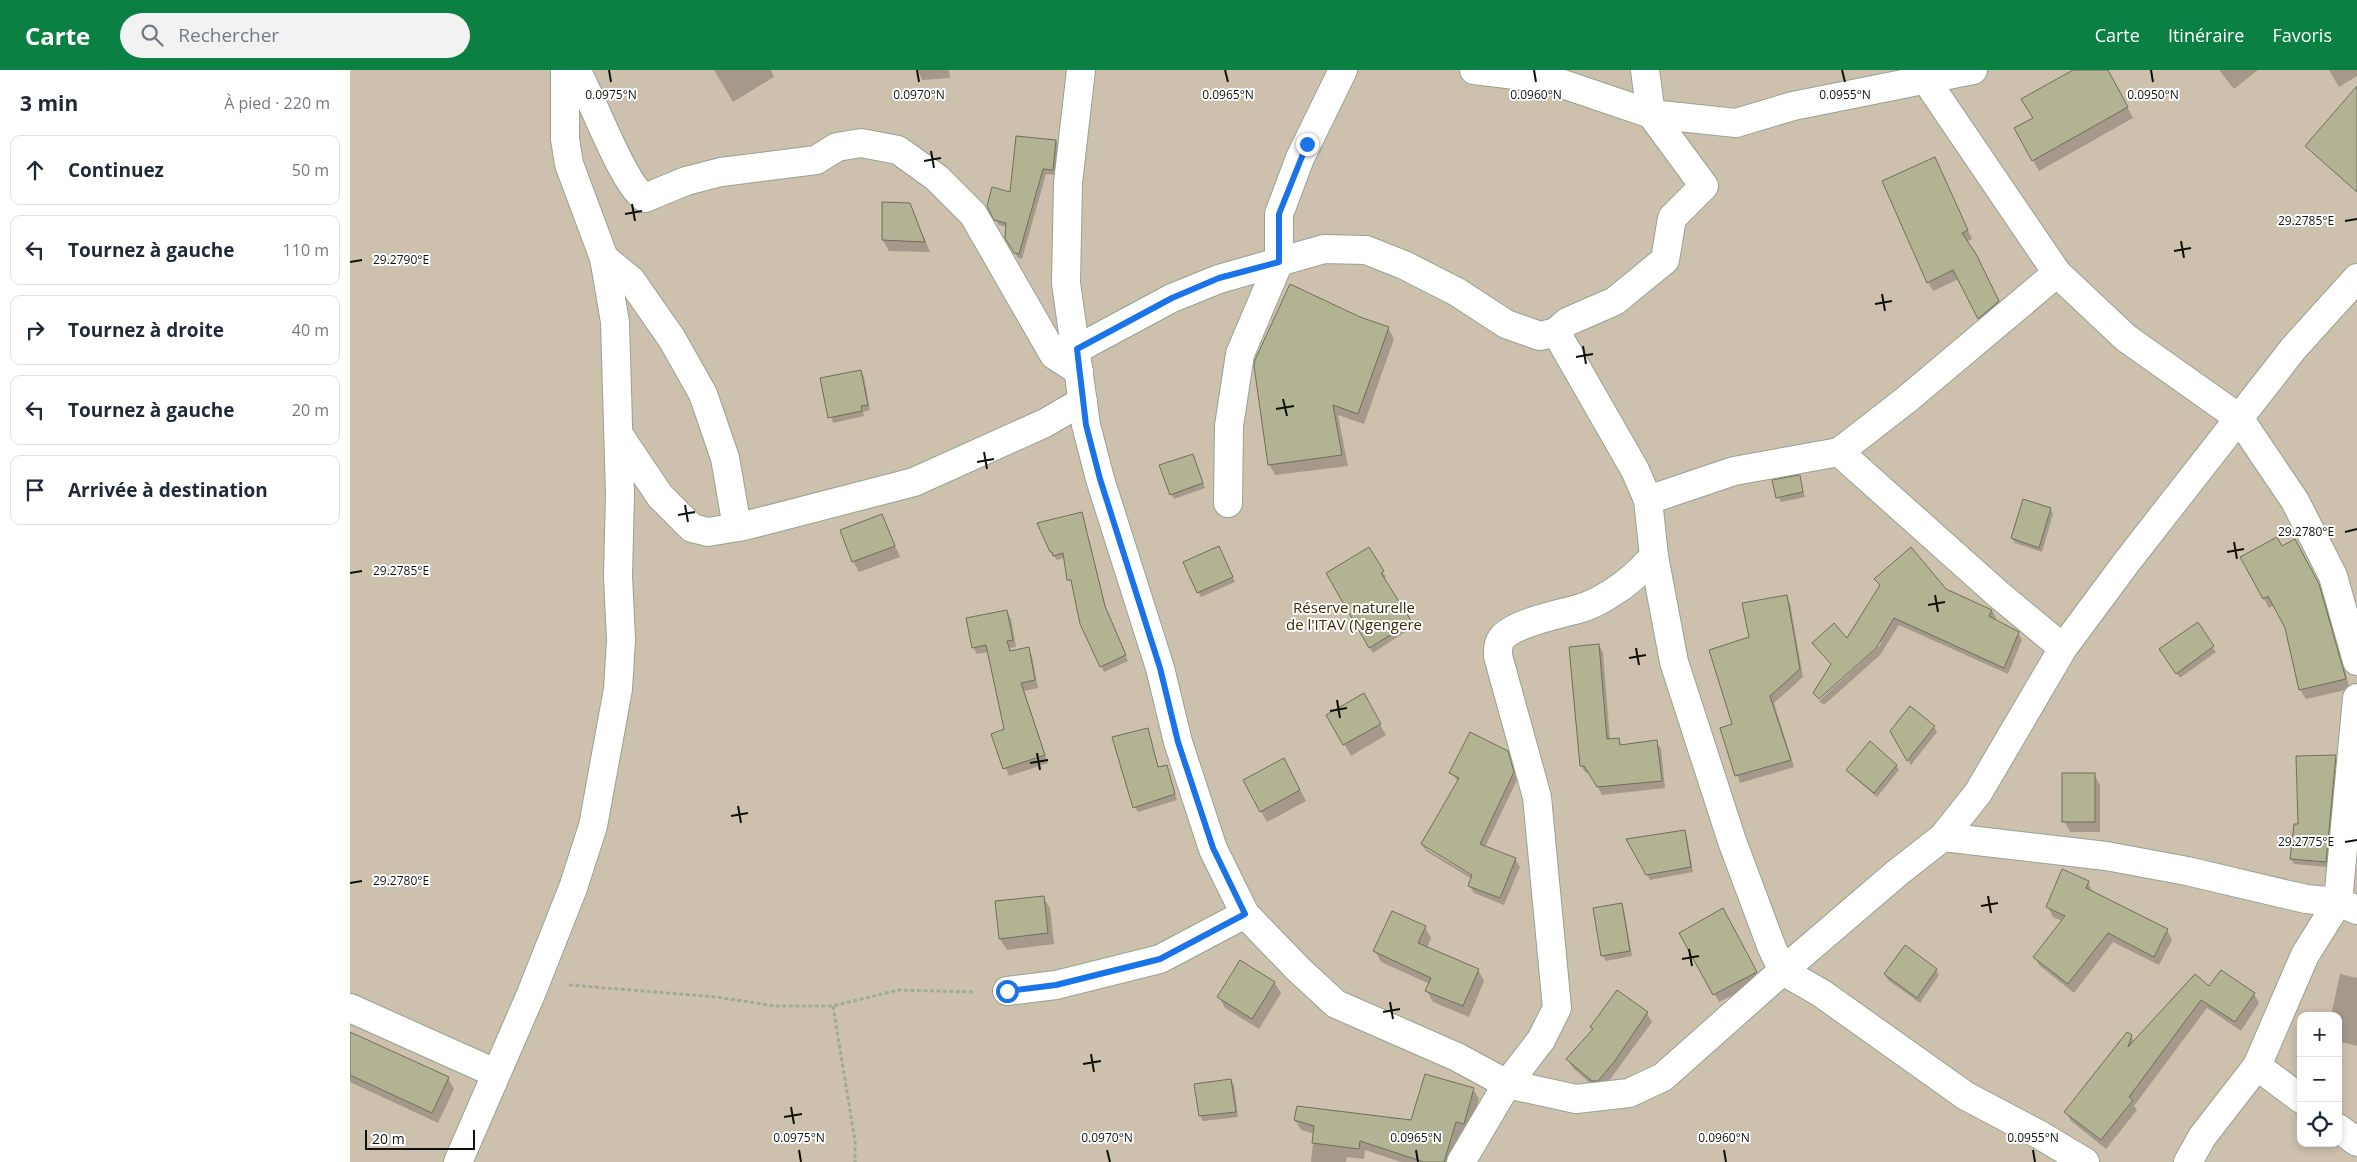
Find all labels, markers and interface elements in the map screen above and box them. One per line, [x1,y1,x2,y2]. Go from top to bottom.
search box [120,13,470,58]
text: Carte [25,19,90,52]
icon: search [138,21,166,49]
text: Rechercher [178,22,279,48]
text: Carte [2095,23,2140,47]
text: Itinéraire [2168,23,2244,47]
text: Favoris [2272,23,2332,47]
text: 0.0975°N [585,86,637,103]
text: 0.0970°N [893,86,945,103]
text: 0.0965°N [1202,86,1254,103]
text: 0.0960°N [1510,86,1562,103]
text: 0.0955°N [1819,86,1871,103]
text: 0.0950°N [2127,86,2179,103]
text: 3 min [20,89,78,117]
text: À pied · 220 m [224,92,330,114]
route end [1296,133,1319,156]
icon: ahead [21,156,49,184]
text: Continuez [68,157,164,183]
text: 50 m [292,159,329,181]
text: 29.2785°E [2278,212,2334,229]
icon: left [21,236,49,264]
text: Tournez à gauche [68,237,234,263]
text: 110 m [283,239,329,261]
text: 29.2790°E [373,251,429,268]
icon: right [21,316,49,344]
text: Tournez à droite [68,317,224,343]
text: 40 m [292,319,329,341]
icon: left [21,396,49,424]
text: Tournez à gauche [68,397,234,423]
text: 20 m [292,399,329,421]
icon: arrive [21,476,49,504]
text: Arrivée à destination [68,477,268,503]
text: 29.2780°E [2278,523,2334,540]
text: 29.2785°E [373,562,429,579]
park label: Réserve naturelle de l'ITAV (Ngengere [1286,597,1422,634]
text: 29.2775°E [2278,833,2334,850]
text: 29.2780°E [373,872,429,889]
route start [996,980,1019,1003]
map controls [2297,1012,2342,1147]
button: + [2297,1012,2342,1057]
button: − [2297,1057,2342,1102]
button: locate [2297,1102,2342,1147]
scale bar [365,1127,475,1150]
text: 20 m [372,1129,405,1148]
text: 0.0975°N [773,1129,825,1146]
text: 0.0970°N [1081,1129,1133,1146]
text: 0.0965°N [1390,1129,1442,1146]
text: 0.0960°N [1698,1129,1750,1146]
text: 0.0955°N [2007,1129,2059,1146]

